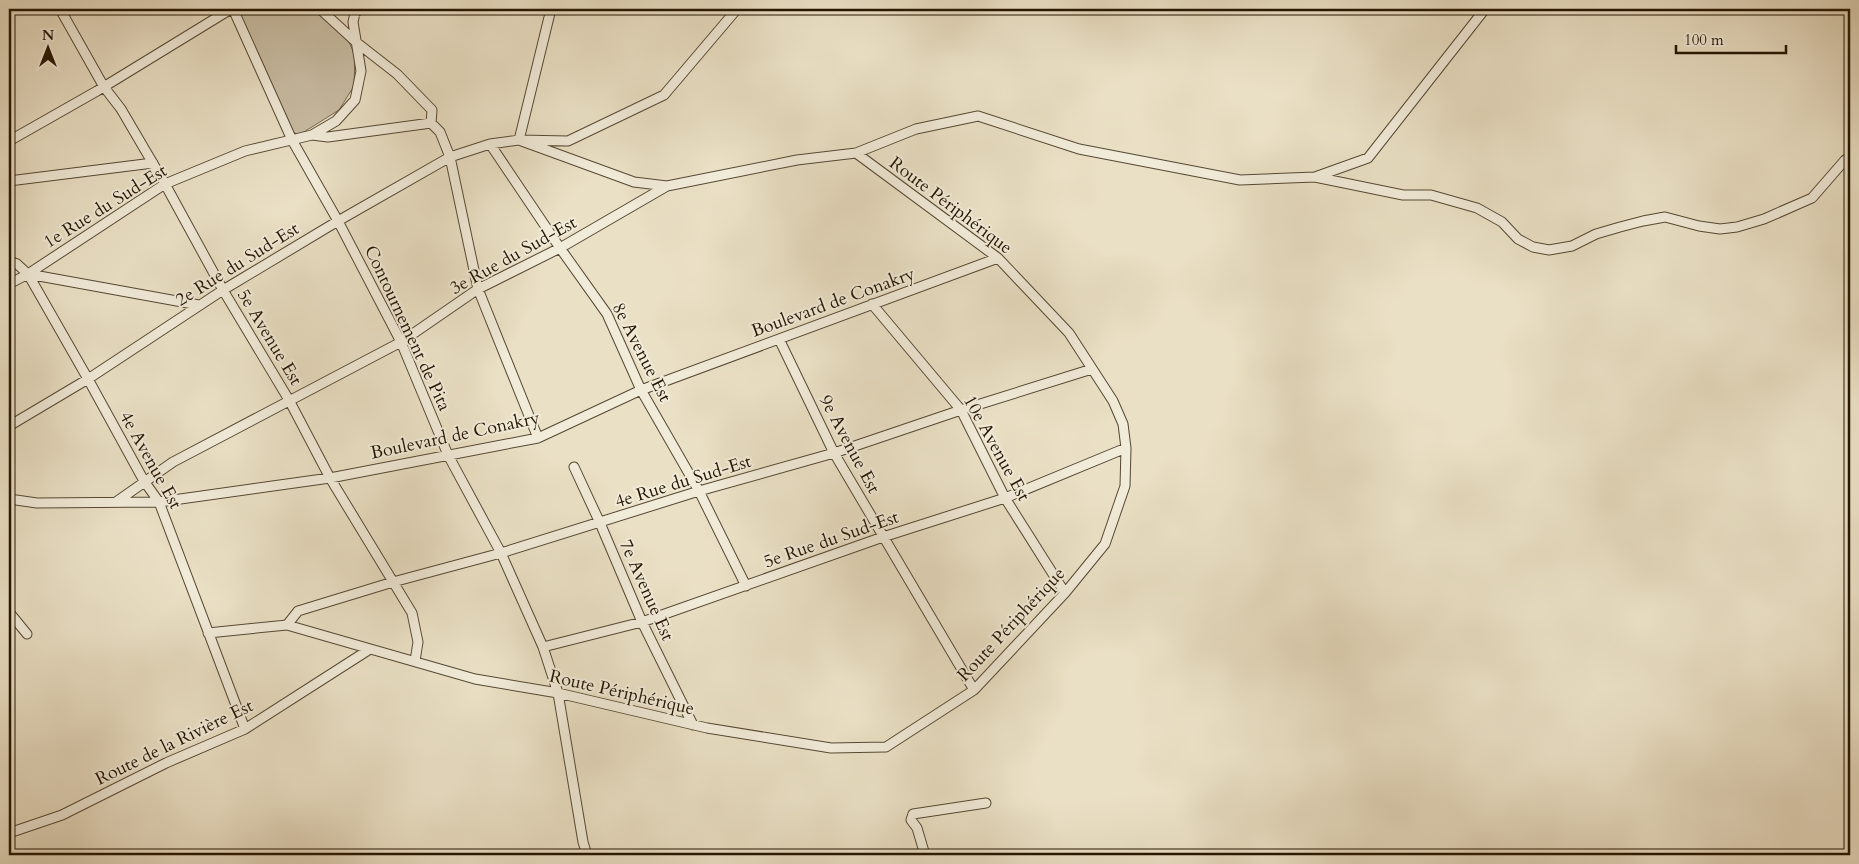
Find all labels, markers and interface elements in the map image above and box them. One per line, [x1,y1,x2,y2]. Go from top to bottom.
north arrow [22,22,72,72]
scale bar [1676,22,1786,54]
text: N [42,26,54,45]
text: 100 m [1684,30,1724,50]
street label: Route Périphérique [884,151,1017,260]
street label: 1e Rue du Sud-Est [39,158,172,254]
street label: 3e Rue du Sud-Est [445,210,581,301]
street label: 2e Rue du Sud-Est [171,216,304,312]
street label: Contournement de Pita [358,241,457,415]
street label: Boulevard de Conakry [748,261,919,344]
street label: 5e Avenue Est [231,284,308,390]
street label: 8e Avenue Est [606,298,677,406]
street label: 9e Avenue Est [813,391,886,498]
street label: 10e Avenue Est [957,391,1036,506]
street label: Boulevard de Conakry [368,405,542,466]
street label: 4e Avenue Est [113,407,188,514]
street label: 4e Rue du Sud-Est [612,449,755,514]
street label: 5e Rue du Sud-Est [760,505,902,574]
street label: 7e Avenue Est [613,536,680,645]
street label: Route Périphérique [952,562,1071,687]
street label: Route Périphérique [547,664,697,721]
street label: Route de la Rivière Est [91,693,258,792]

